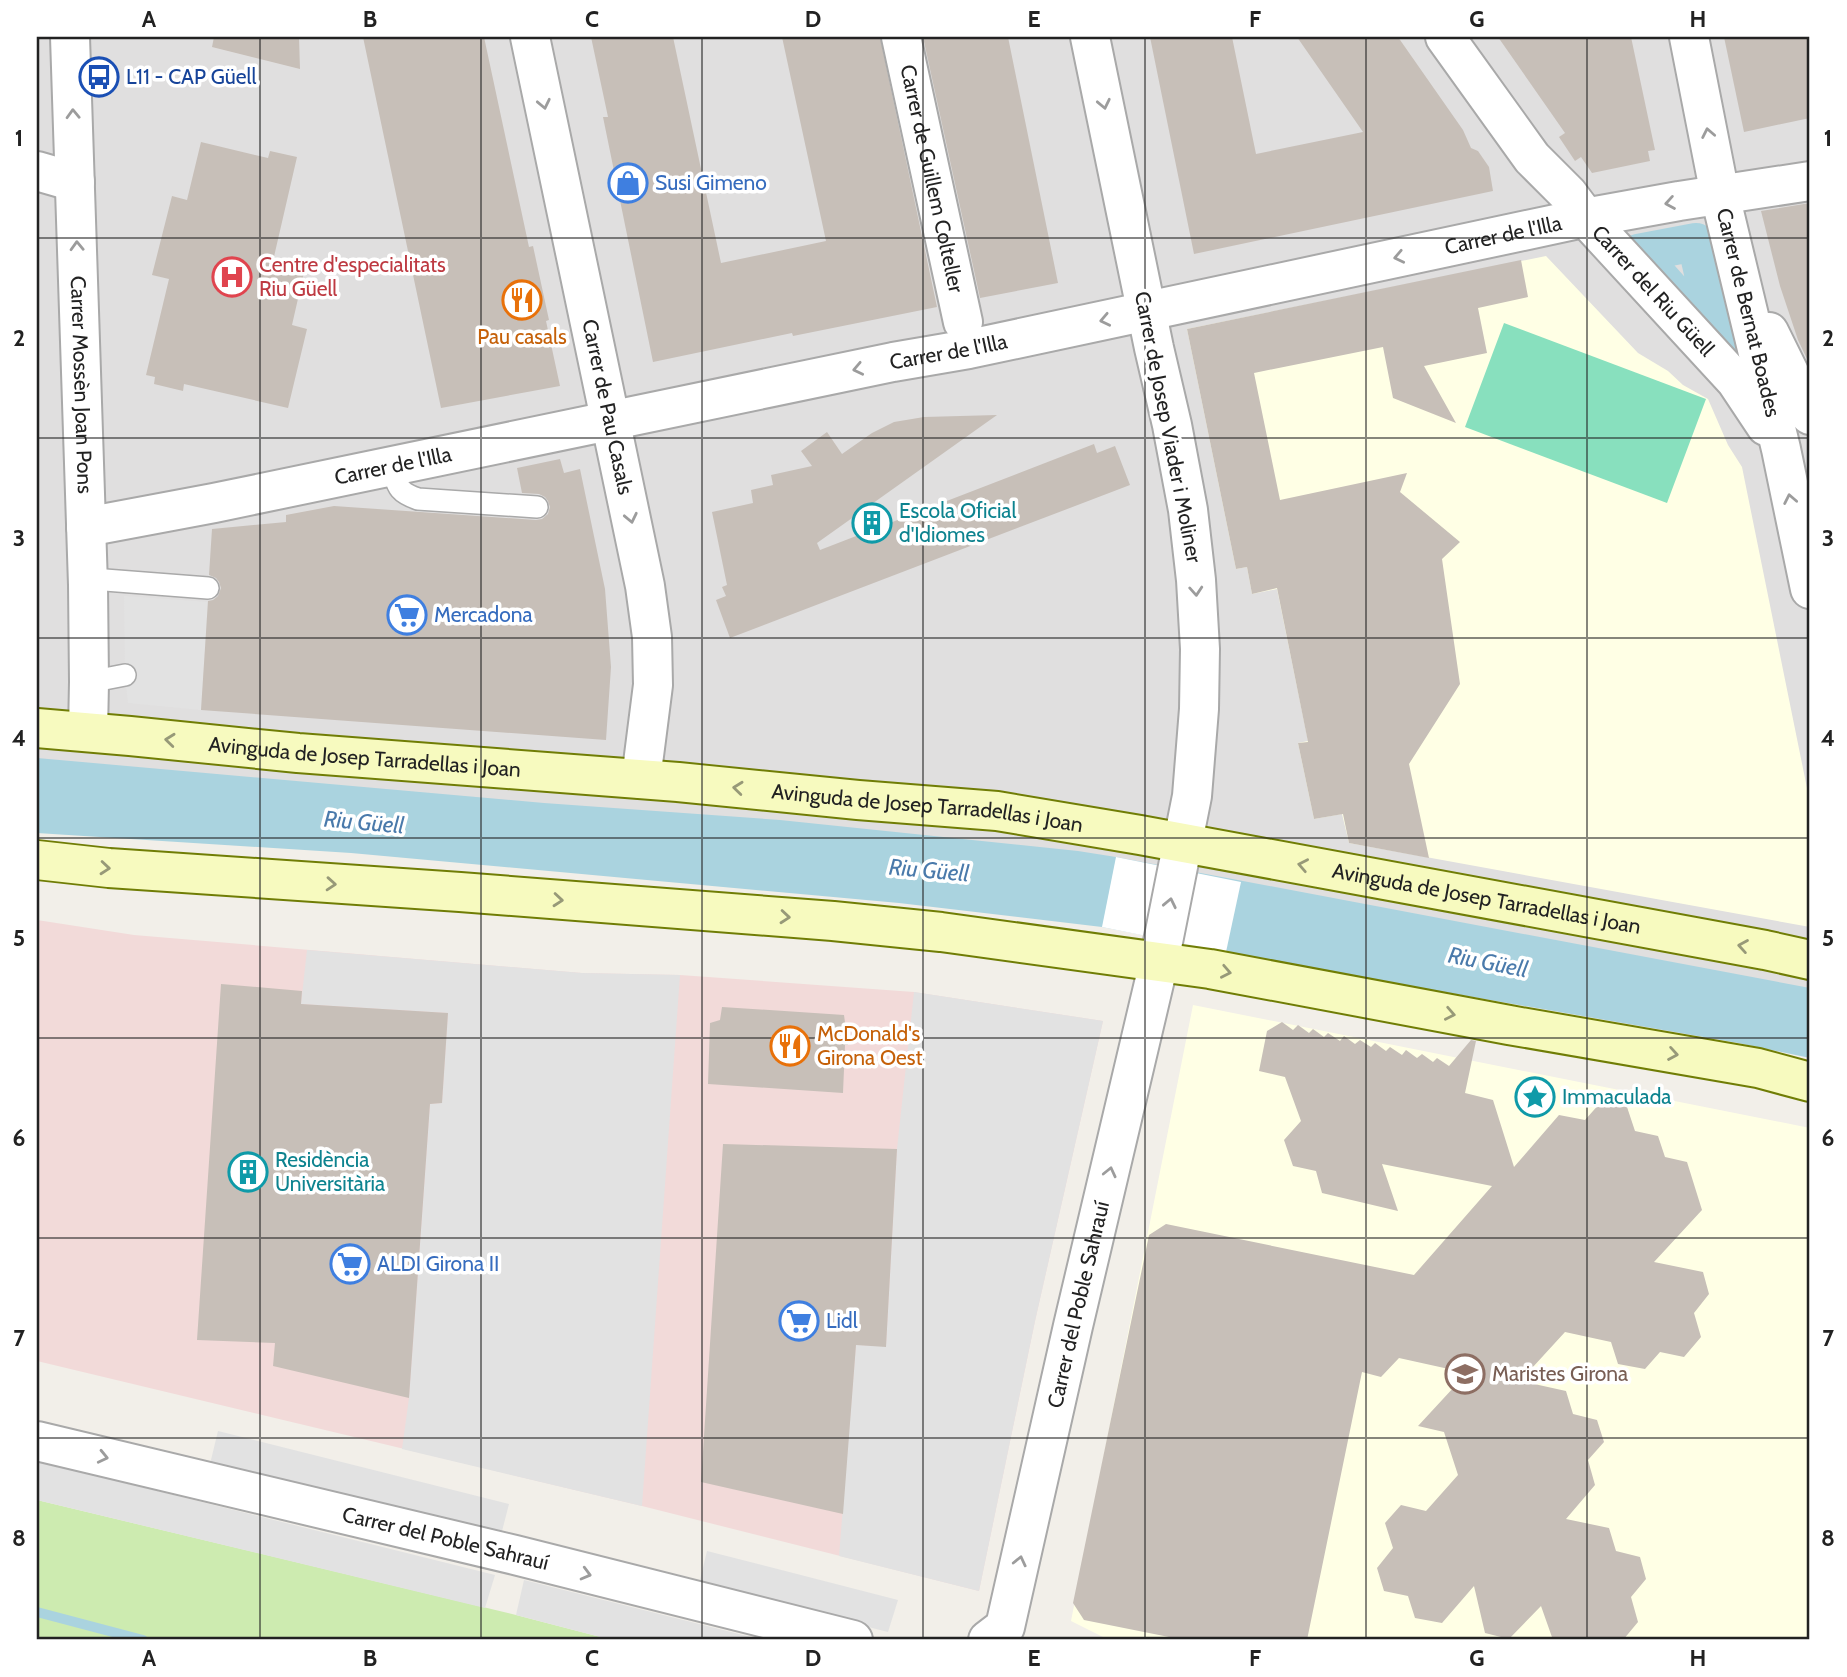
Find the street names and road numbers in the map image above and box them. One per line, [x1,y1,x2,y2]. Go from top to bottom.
street label: Carrer de Guillem Colteller [895,62,969,295]
street label: Carrer de Bernat Boades [1712,206,1786,420]
street label: Carrer de l'Illa [1442,210,1564,259]
street label: Carrer del Riu Güell [1587,220,1720,361]
street label: Carrer Mossèn Joan Pons [66,275,98,495]
street label: Carrer de Josep Viader i Moliner [1130,289,1207,565]
street label: Carrer de Pau Casals [577,317,639,497]
street label: Carrer de l'Illa [888,328,1009,374]
street label: Carrer de l'Illa [332,441,454,490]
street label: Avinguda de Josep Tarradellas i Joan [207,731,522,782]
street label: Avinguda de Josep Tarradellas i Joan [770,778,1085,837]
street label: Avinguda de Josep Tarradellas i Joan [1330,858,1643,939]
street label: Carrer del Poble Sahrauí [1042,1198,1114,1410]
street label: Carrer del Poble Sahrauí [340,1501,552,1575]

